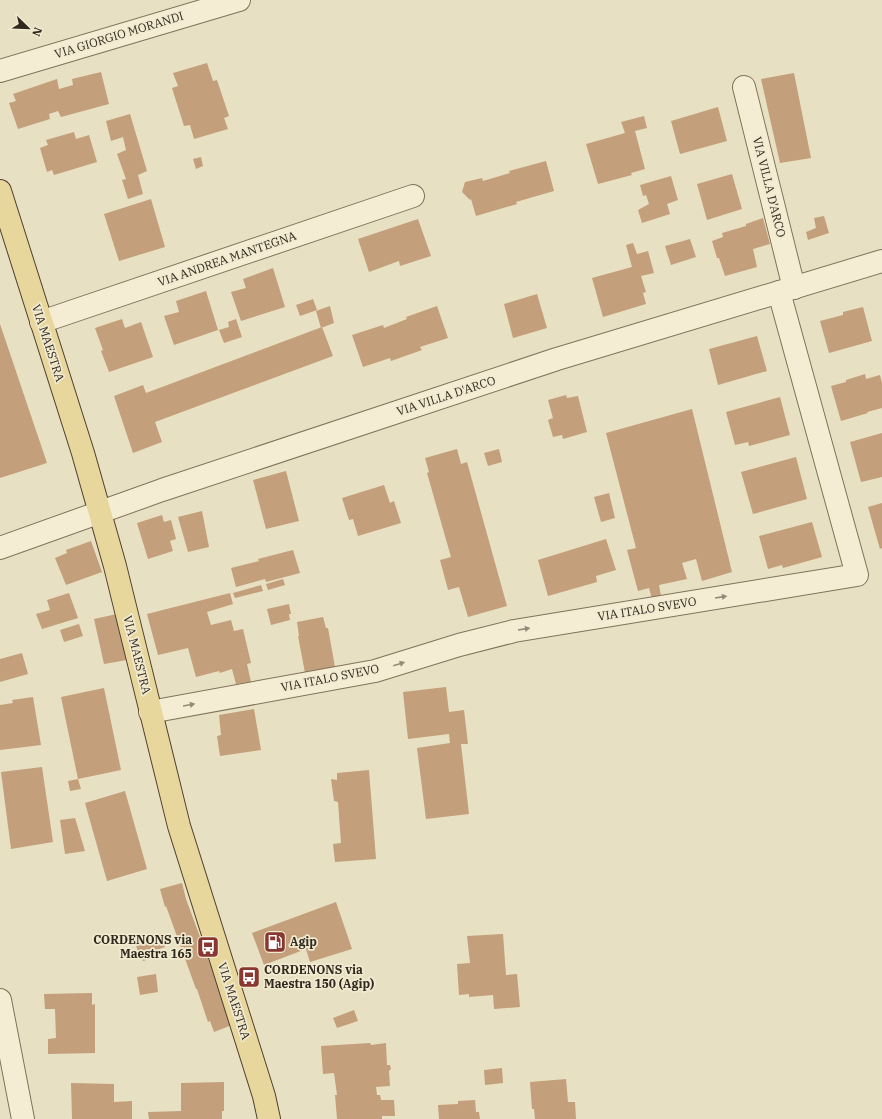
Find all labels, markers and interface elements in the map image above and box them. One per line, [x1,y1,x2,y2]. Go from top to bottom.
north arrow [8,8,48,48]
street label: VIA GIORGIO MORANDI [53,8,185,61]
text: N [29,25,45,39]
street label: VIA VILLA D'ARCO [750,135,789,239]
street label: VIA ANDREA MANTEGNA [156,227,299,289]
street label: VIA MAESTRA [29,302,68,384]
street label: VIA VILLA D'ARCO [394,372,497,419]
street label: VIA ITALO SVEVO [596,593,697,624]
one-way arrow [715,594,727,600]
street label: VIA MAESTRA [120,614,155,697]
one-way arrow [518,626,530,632]
street label: VIA ITALO SVEVO [279,661,380,694]
one-way arrow [393,661,405,667]
one-way arrow [183,702,195,708]
fuel station icon: Agip [262,929,288,955]
place label: CORDENONS via Maestra 165 [93,932,192,961]
bus stop icon: CORDENONS via Maestra 165 [195,934,221,960]
place label: Agip [290,934,317,949]
street label: VIA MAESTRA [215,960,254,1042]
place label: CORDENONS via Maestra 150 (Agip) [264,962,374,991]
bus stop icon: CORDENONS via Maestra 150 (Agip) [236,964,262,990]

